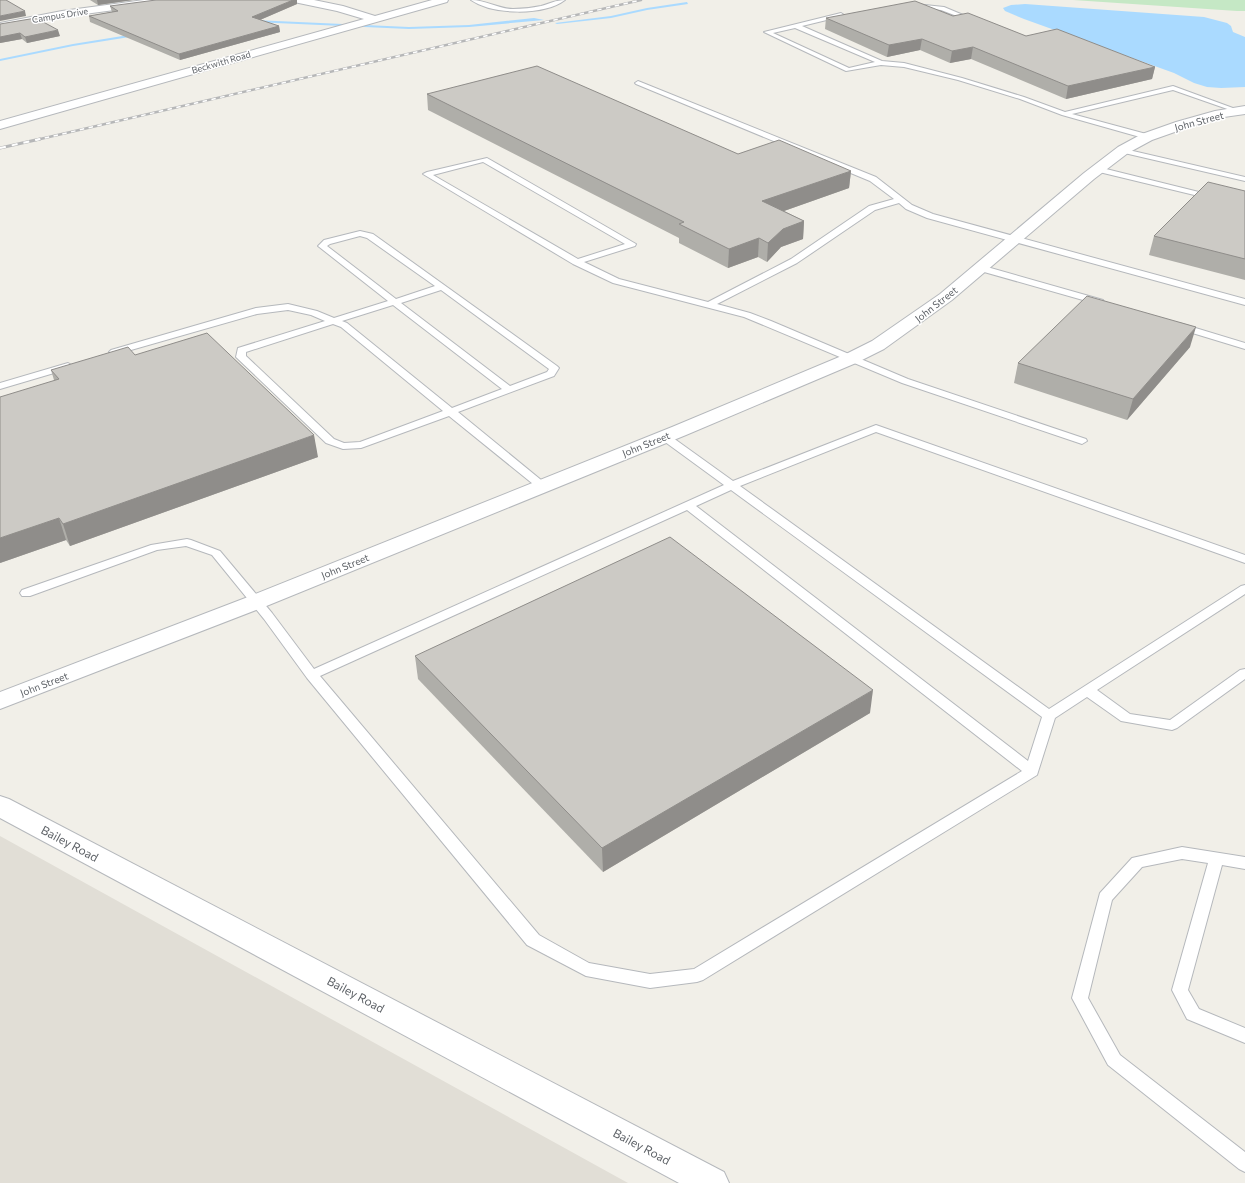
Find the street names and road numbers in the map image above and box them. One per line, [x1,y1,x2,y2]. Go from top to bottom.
street label: Campus Drive [31,5,89,25]
street label: Beckwith Road [190,48,252,76]
street label: John Street [1173,109,1225,133]
street label: John Street [912,284,960,324]
street label: John Street [620,429,672,459]
street label: John Street [319,551,371,581]
street label: John Street [18,669,70,699]
street label: Bailey Road [39,822,101,864]
street label: Bailey Road [325,973,387,1015]
street label: Bailey Road [611,1125,673,1167]

